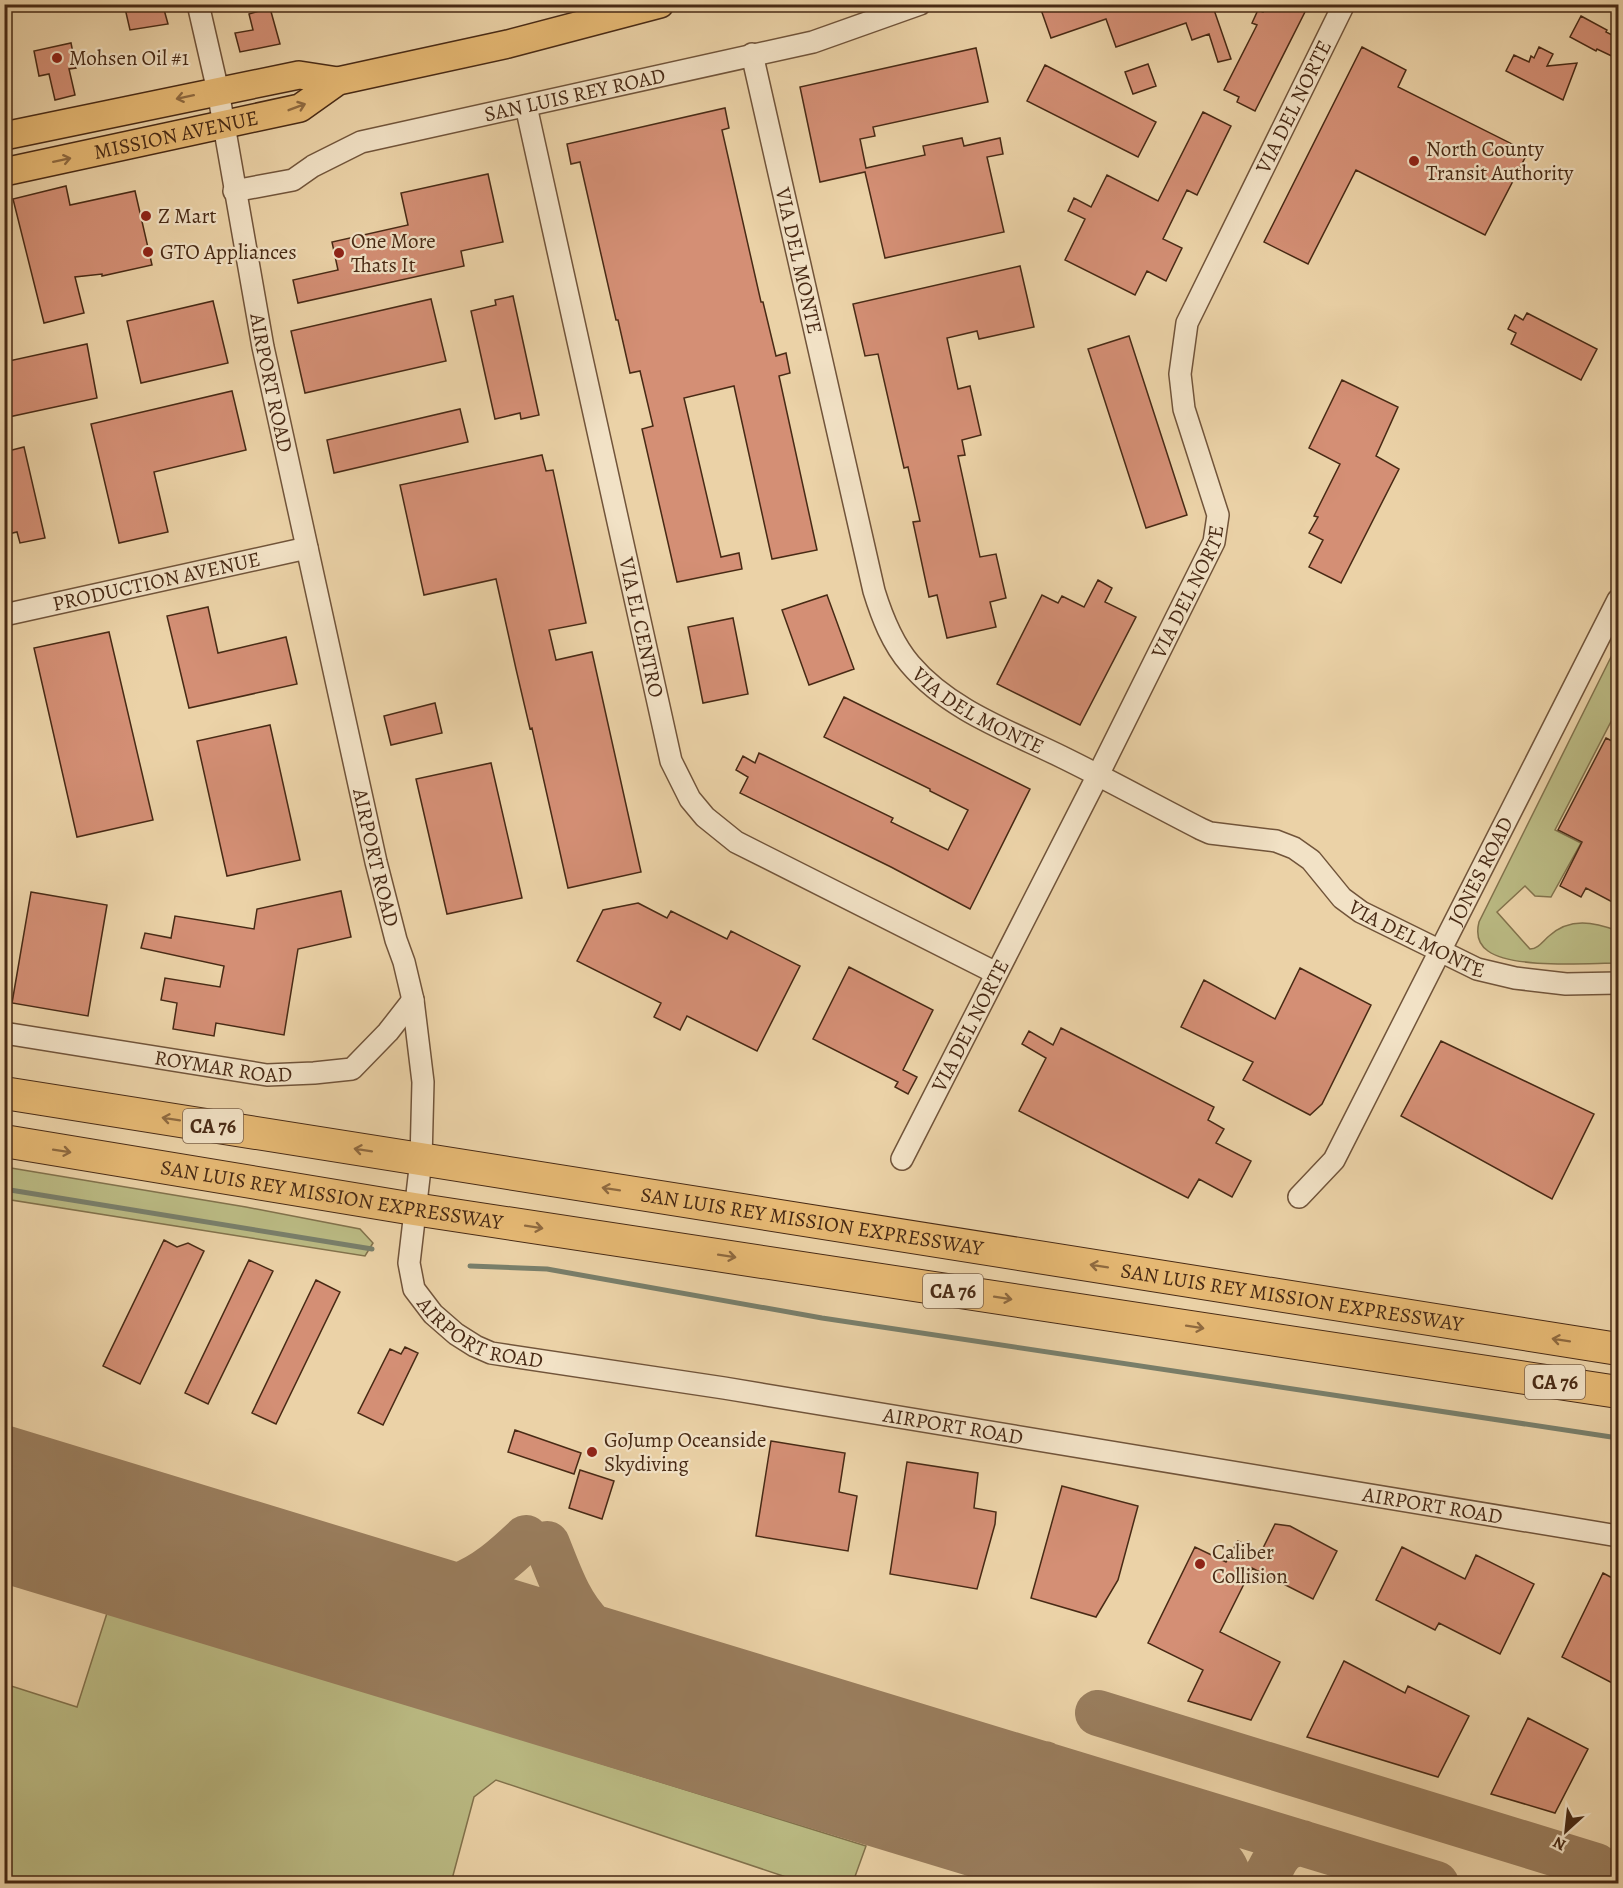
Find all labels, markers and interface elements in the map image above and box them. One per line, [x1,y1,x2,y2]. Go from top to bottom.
street label: VIA DEL NORTE [1249,35,1338,179]
place label: Mohsen Oil #1 [69,44,189,72]
marker: Mohsen Oil #1 [50,51,64,65]
street label: SAN LUIS REY ROAD [482,61,668,128]
one-way arrow [176,92,196,103]
one-way arrow [287,100,306,111]
street label: MISSION AVENUE [91,103,261,166]
place label: North County Transit Authority [1426,135,1574,187]
one-way arrow [52,153,71,165]
marker: North County Transit Authority [1407,154,1421,168]
street label: VIA DEL MONTE [769,184,829,337]
place label: Z Mart [158,202,216,230]
marker: Z Mart [139,209,153,223]
place label: One More Thats It [351,227,436,279]
place label: GTO Appliances [160,238,297,266]
marker: GTO Appliances [141,245,155,259]
marker: One More Thats It [332,246,346,260]
street label: AIRPORT ROAD [243,310,300,455]
street label: VIA DEL NORTE [1144,523,1230,664]
street label: PRODUCTION AVENUE [50,545,263,618]
street label: VIA EL CENTRO [612,554,671,700]
street label: VIA DEL MONTE [905,660,1048,760]
street label: AIRPORT ROAD [346,785,406,930]
street label: JONES ROAD [1441,812,1520,930]
street label: VIA DEL MONTE [1342,893,1488,984]
street label: VIA DEL NORTE [924,954,1016,1097]
street label: ROYMAR ROAD [152,1043,293,1089]
road number: CA 76 [183,1109,243,1143]
one-way arrow [161,1114,181,1125]
one-way arrow [354,1145,374,1156]
one-way arrow [52,1146,72,1157]
street label: SAN LUIS REY MISSION EXPRESSWAY [158,1153,505,1236]
street label: SAN LUIS REY MISSION EXPRESSWAY [639,1180,986,1262]
one-way arrow [602,1183,622,1194]
one-way arrow [524,1222,543,1233]
one-way arrow [716,1251,736,1262]
street label: SAN LUIS REY MISSION EXPRESSWAY [1119,1256,1466,1338]
one-way arrow [1089,1260,1109,1271]
road number: CA 76 [923,1274,983,1308]
street label: AIRPORT ROAD [410,1290,545,1375]
one-way arrow [992,1293,1012,1304]
one-way arrow [1185,1322,1205,1333]
one-way arrow [1551,1334,1571,1345]
road number: CA 76 [1525,1365,1585,1399]
street label: AIRPORT ROAD [880,1400,1025,1451]
place label: GoJump Oceanside Skydiving [604,1426,766,1478]
marker: GoJump Oceanside Skydiving [585,1445,599,1459]
street label: AIRPORT ROAD [1360,1480,1505,1531]
place label: Caliber Collision [1212,1538,1288,1590]
marker: Caliber Collision [1193,1557,1207,1571]
north arrow [1536,1801,1596,1861]
text: N [1549,1831,1570,1856]

